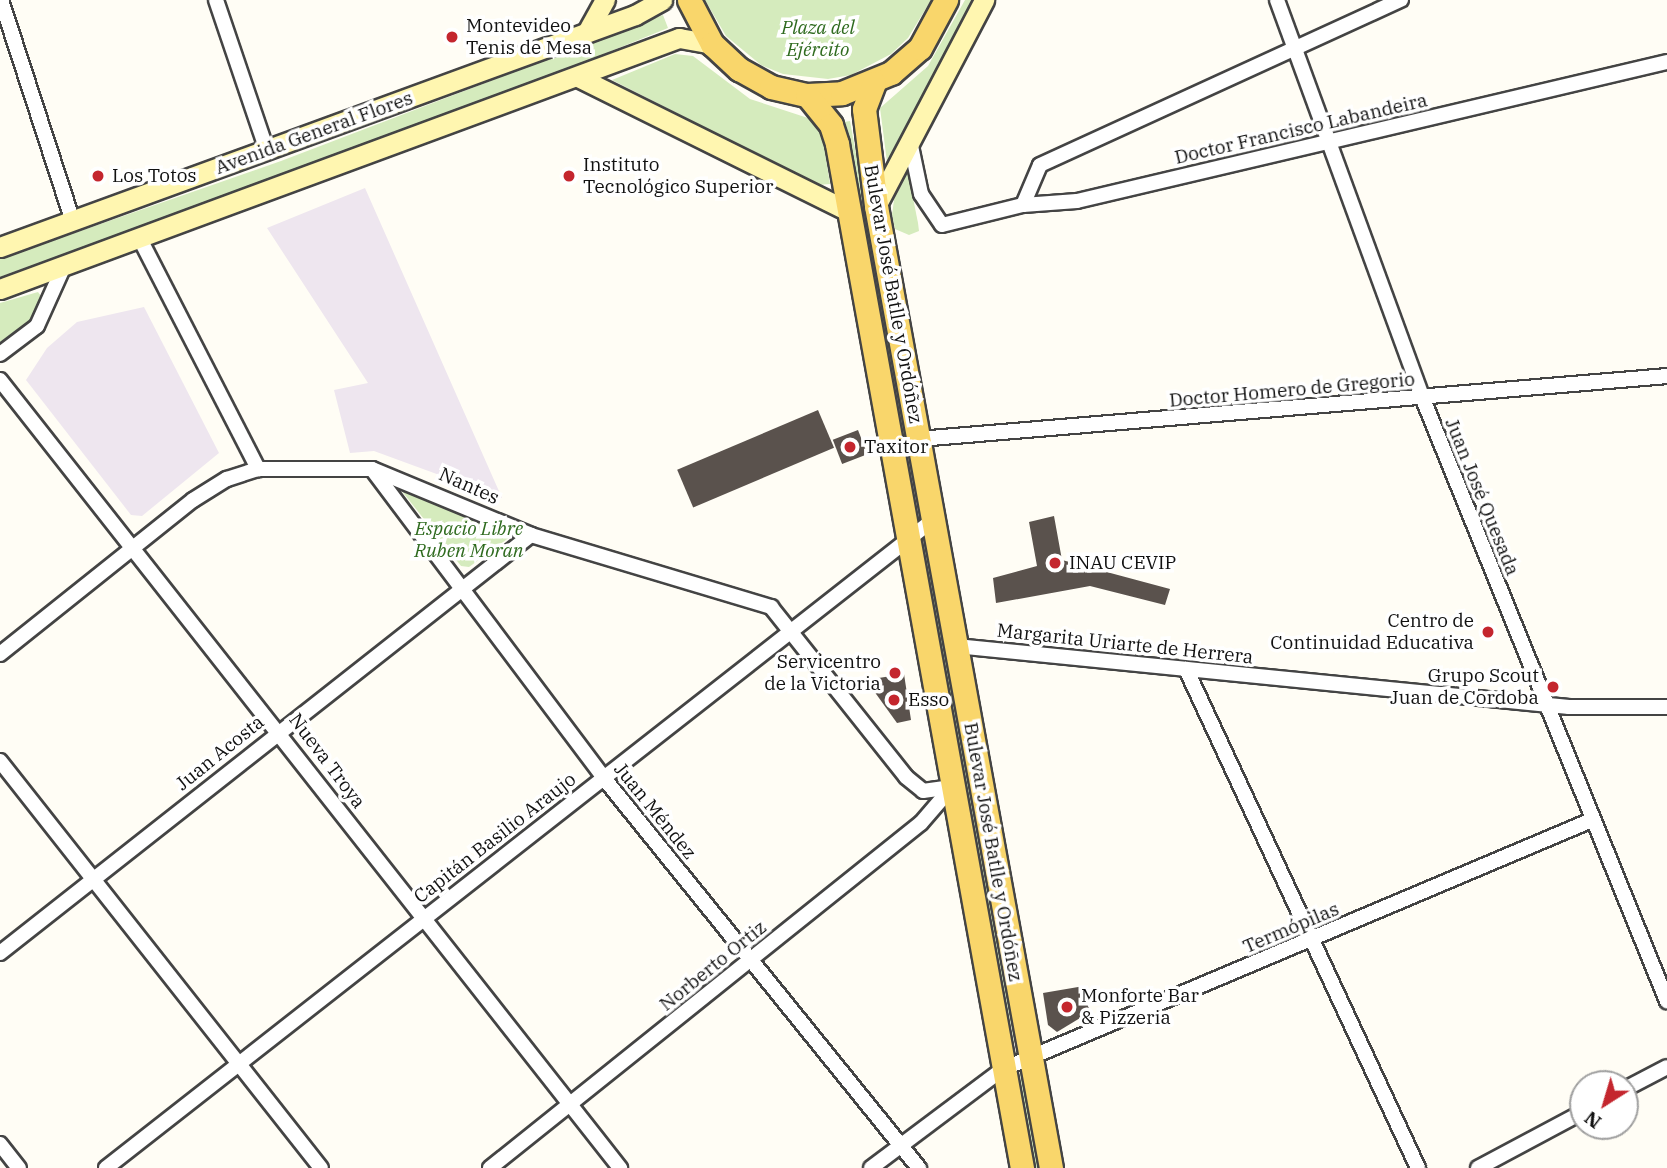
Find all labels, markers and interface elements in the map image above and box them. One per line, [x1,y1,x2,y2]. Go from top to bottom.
place label: Montevideo Tenis de Mesa [466,15,592,59]
park label: Plaza del Ejército [781,17,855,61]
marker: Montevideo Tenis de Mesa [444,29,460,45]
street label: Avenida General Flores [212,87,416,179]
street label: Doctor Francisco Labandeira [1172,89,1430,169]
place label: Instituto Tecnológico Superior [583,154,773,198]
street label: Bulevar José Batlle y Ordóñez [859,163,927,425]
place label: Los Totos [112,165,197,187]
marker: Los Totos [90,168,106,184]
marker: Instituto Tecnológico Superior [561,168,577,184]
street label: Doctor Homero de Gregorio [1168,368,1416,412]
street label: Juan José Quesada [1440,415,1524,579]
place label: Taxitor [864,436,928,458]
marker: Taxitor [842,439,858,455]
street label: Nantes [435,463,503,509]
park label: Espacio Libre Ruben Moran [414,518,524,562]
place label: INAU CEVIP [1069,552,1176,574]
marker: INAU CEVIP [1047,555,1063,571]
place label: Centro de Continuidad Educativa [1270,610,1474,654]
street label: Margarita Uriarte de Herrera [996,619,1254,669]
marker: Centro de Continuidad Educativa [1480,624,1496,640]
place label: Servicentro de la Victoria [764,651,881,695]
marker: Servicentro de la Victoria [887,665,903,681]
place label: Grupo Scout Juan de Cordoba [1390,665,1539,709]
marker: Grupo Scout Juan de Cordoba [1545,679,1561,695]
place label: Esso [908,689,949,711]
marker: Esso [886,692,902,708]
street label: Nueva Troya [284,709,370,813]
street label: Juan Acosta [171,711,269,795]
street label: Bulevar José Batlle y Ordóñez [959,721,1027,983]
street label: Juan Méndez [609,758,701,864]
street label: Capitán Basilio Araujo [410,768,580,908]
street label: Termópilas [1240,898,1342,958]
street label: Norberto Ortiz [655,916,771,1016]
place label: Monforte Bar & Pizzeria [1081,985,1199,1029]
marker: Monforte Bar & Pizzeria [1059,999,1075,1015]
north arrow [1569,1070,1639,1140]
text: N [1579,1106,1606,1134]

